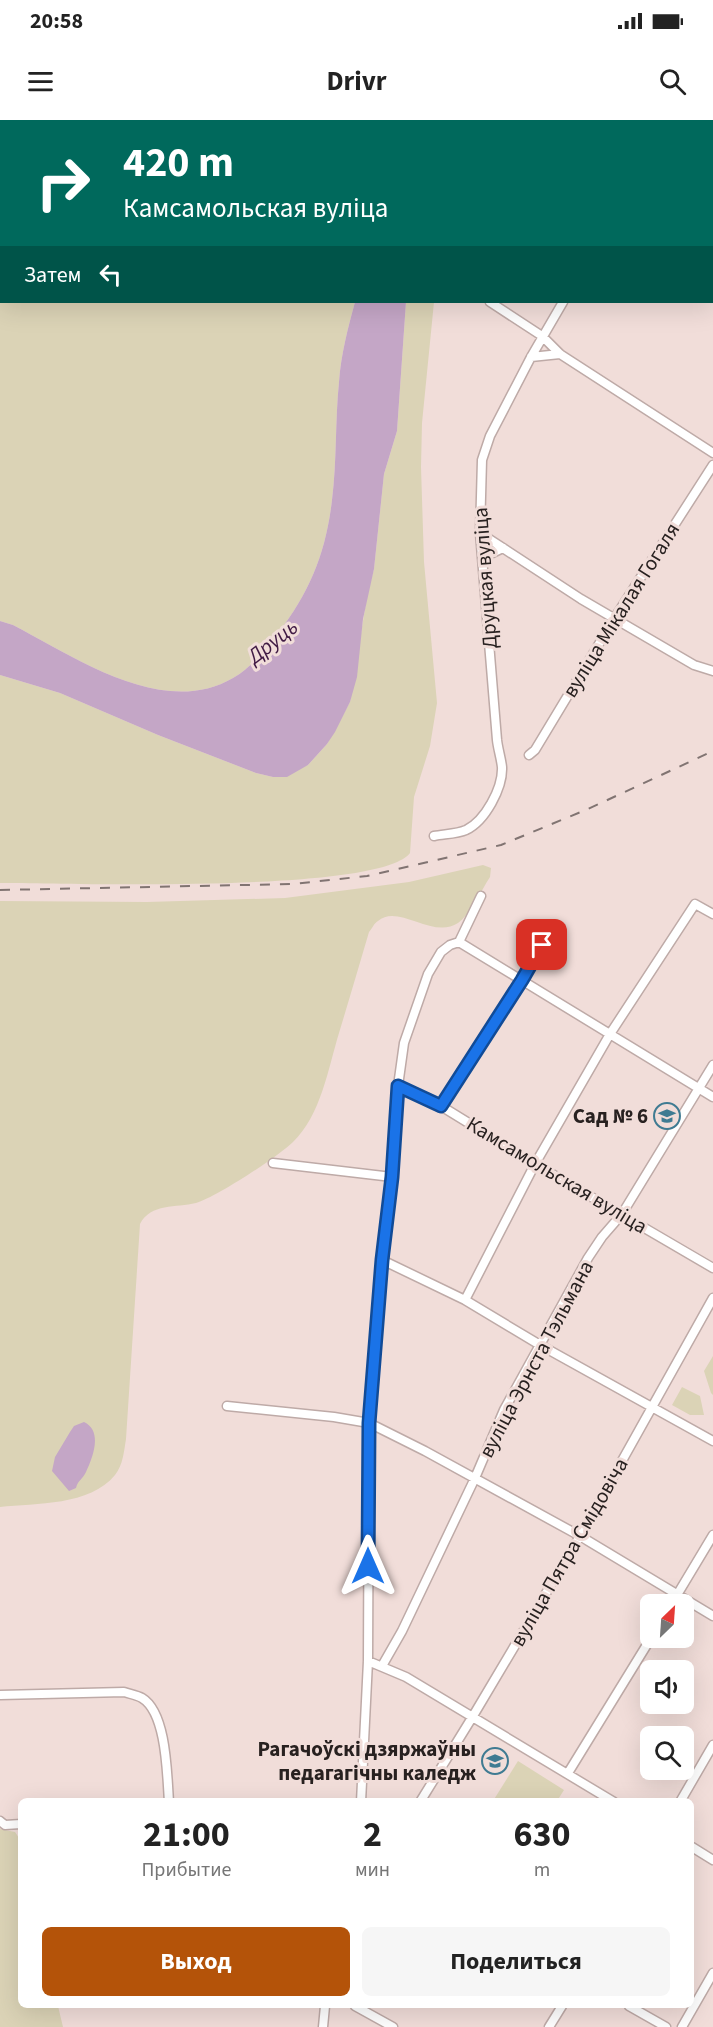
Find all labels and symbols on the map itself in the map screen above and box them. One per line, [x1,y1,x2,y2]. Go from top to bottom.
street label: Друцкая вуліца [465,506,505,650]
street label: вуліца Мікалая Гогаля [555,517,687,703]
water label: Друць [239,612,305,673]
pin [516,919,567,970]
place label: Сад № 6 [573,1101,648,1131]
school or university icon: Сад № 6 [652,1101,682,1131]
street label: Камсамольская вуліца [461,1109,653,1241]
street label: вуліца Эрнста Тэльмана [471,1255,601,1463]
street label: вуліца Пятра Смідовіча [503,1452,635,1652]
position arrow [336,1534,400,1598]
north arrow [640,1594,694,1648]
place label: Рагачоўскі дзяржаўны педагагічны каледж [258,1734,476,1788]
school or university icon: Рагачоўскі дзяржаўны педагагічны каледж [480,1746,510,1776]

